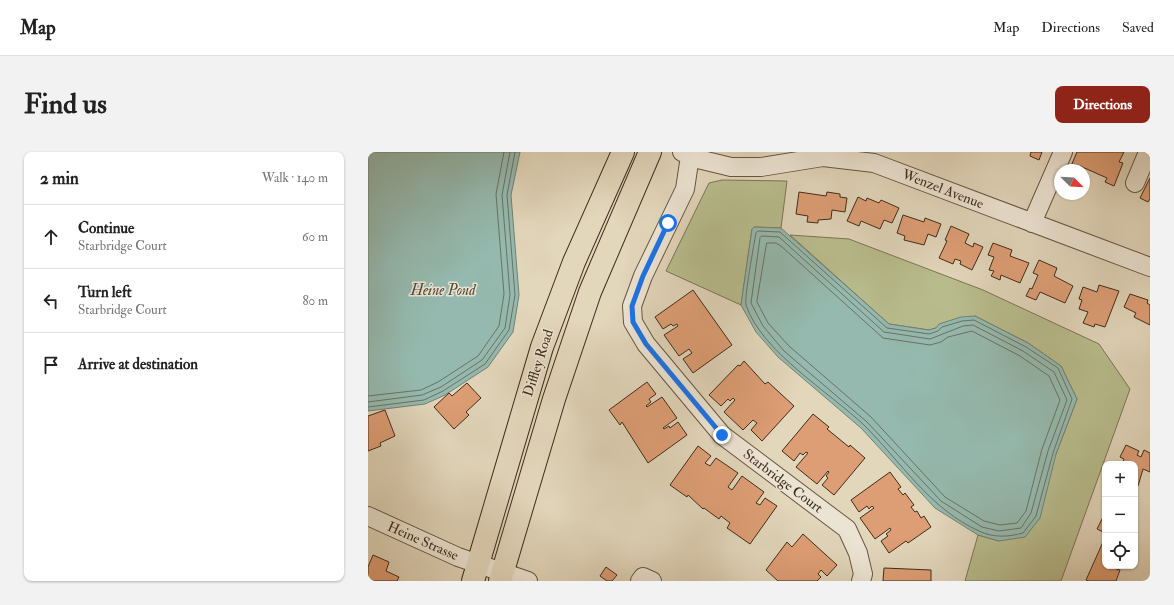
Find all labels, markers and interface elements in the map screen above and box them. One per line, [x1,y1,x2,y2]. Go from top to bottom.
text: Map [20,16,56,40]
text: Map [993,19,1019,36]
text: Directions [1041,19,1100,36]
text: Saved [1122,19,1154,36]
button: Directions [1055,86,1150,123]
text: Find us [24,87,107,122]
north arrow [1054,164,1090,200]
street label: Wenzel Avenue [899,165,986,212]
text: 2 min [40,168,79,189]
text: Walk · 140 m [262,170,328,186]
route start [659,214,677,232]
text: Continue [78,219,134,238]
icon: ahead [40,226,62,248]
text: 60 m [302,229,328,245]
text: Starbridge Court [78,238,167,254]
water label: Heine Pond [410,281,477,300]
text: Turn left [78,283,132,302]
icon: left [40,290,62,312]
text: 80 m [302,293,328,309]
text: Starbridge Court [78,302,167,318]
street label: Diffley Road [519,327,558,399]
icon: arrive [40,354,62,376]
text: Arrive at destination [78,355,198,374]
route end [713,426,731,444]
street label: Starbridge Court [740,445,827,517]
map controls [1102,461,1138,569]
button: + [1102,461,1138,497]
button: − [1102,497,1138,533]
street label: Heine Strasse [385,518,461,564]
button: locate [1102,533,1138,569]

